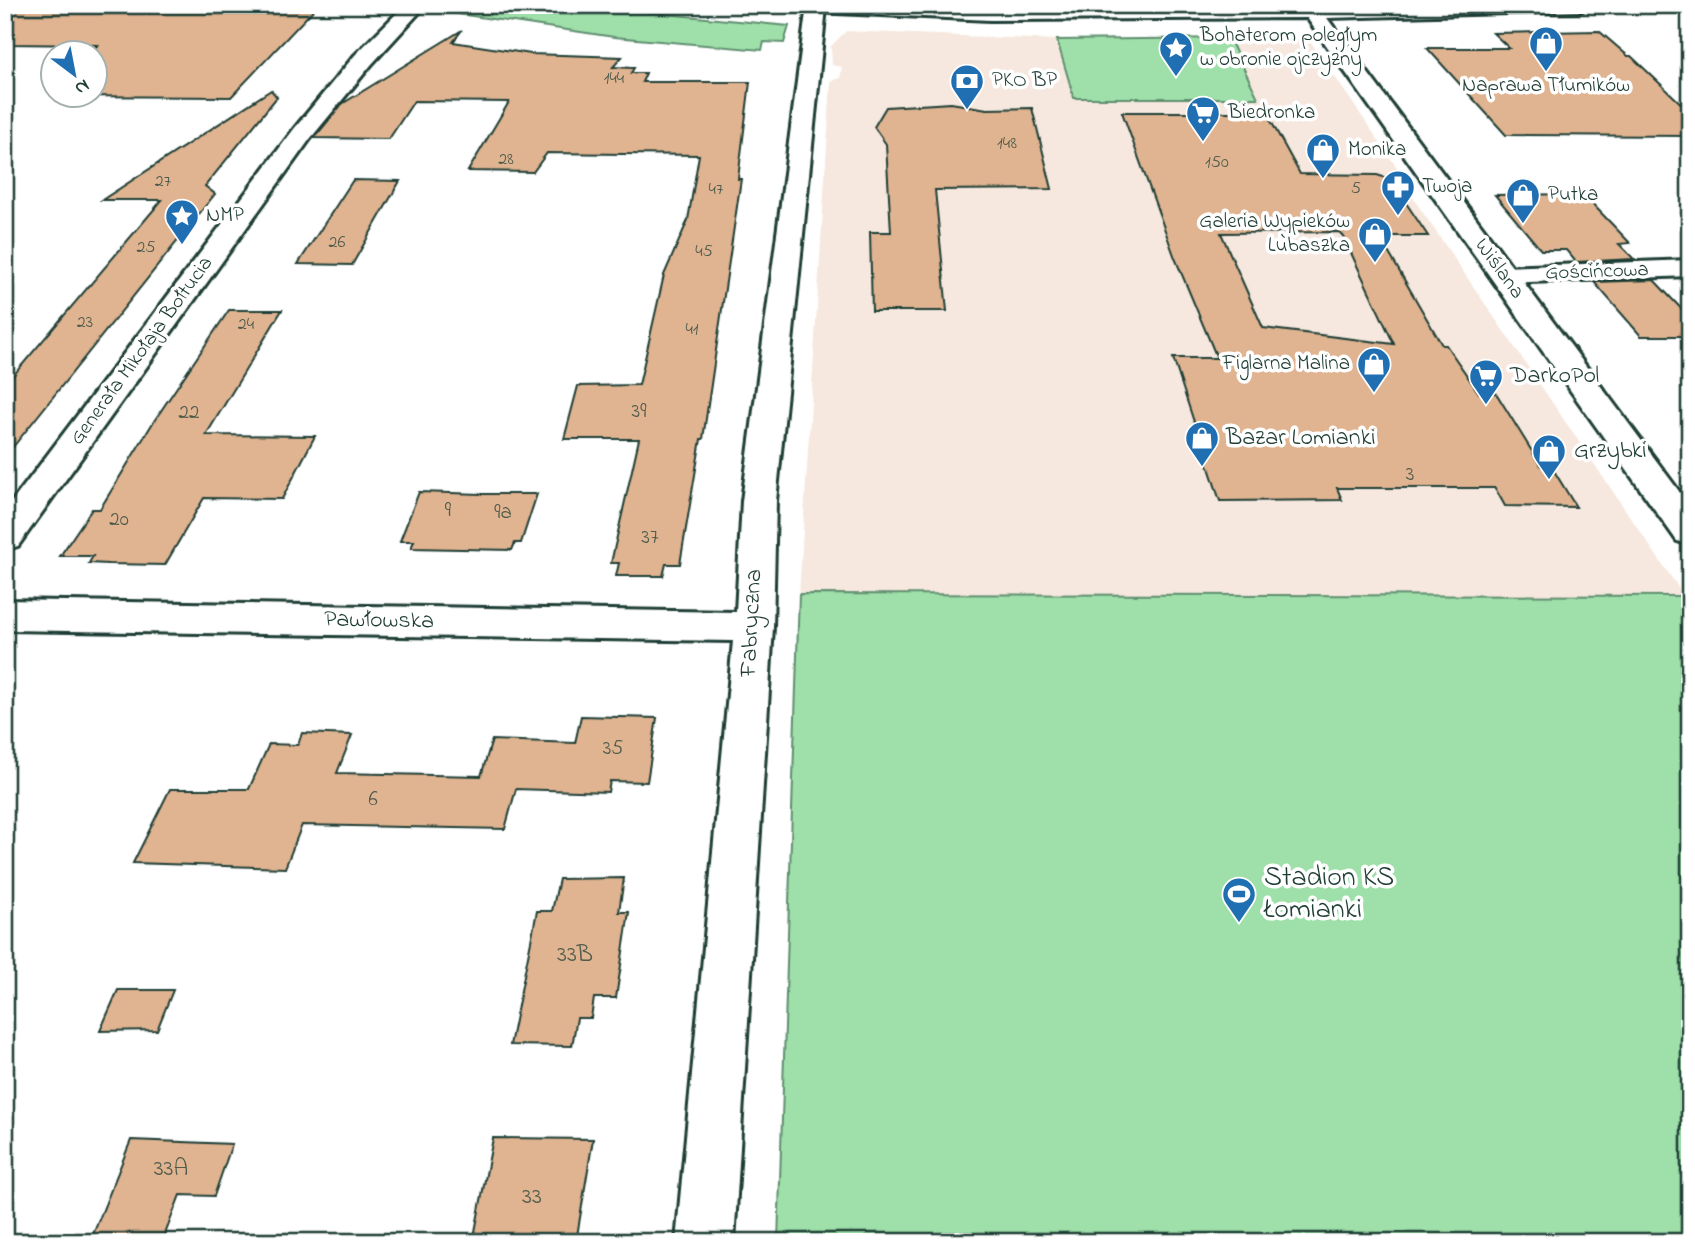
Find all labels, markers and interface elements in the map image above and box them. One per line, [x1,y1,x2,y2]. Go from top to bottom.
place label: Bohaterom poległym w obronie ojczyzny [1199,21,1377,77]
shop icon: Naprawa Tłumików [1527,24,1565,73]
place icon: Bohaterom poległym w obronie ojczyzny [1157,29,1195,78]
north arrow [38,38,108,108]
bank icon: PKO BP [948,62,986,111]
house number: 144 [604,66,625,92]
place label: PKO BP [992,66,1057,96]
text: N [69,71,94,101]
place label: Naprawa Tłumików [1462,71,1630,101]
supermarket icon: Biedronka [1184,94,1222,143]
place label: Biedronka [1227,98,1315,128]
house number: 148 [997,131,1017,157]
shop icon: Monika [1304,131,1342,180]
place label: Monika [1348,135,1406,165]
house number: 28 [498,147,514,173]
house number: 150 [1205,150,1229,176]
pharmacy icon: Twoja [1379,168,1417,217]
house number: 27 [155,169,172,195]
place label: Twoja [1422,172,1472,202]
house number: 5 [1351,176,1361,202]
shop icon: Putka [1504,176,1542,225]
house number: 47 [709,177,724,203]
place label: Putka [1548,180,1598,210]
place icon: NMP [163,197,201,246]
place label: NMP [206,201,244,231]
place label: Galeria Wypieków Lubaszka [1199,207,1350,261]
shop icon: Galeria Wypieków Lubaszka [1356,215,1394,264]
house number: 26 [329,230,346,256]
street label: Wiślana [1467,233,1531,305]
house number: 25 [136,235,156,261]
house number: 45 [695,239,713,265]
street label: Generała Mikołaja Bołtucia [63,250,221,452]
street label: Gościńcowa [1545,255,1649,289]
house number: 23 [77,310,93,336]
house number: 24 [238,312,255,338]
house number: 41 [685,317,699,343]
shop icon: Figlarna Malina [1355,345,1393,394]
place label: Figlarna Malina [1222,349,1350,381]
supermarket icon: DarkoPol [1467,357,1505,406]
place label: DarkoPol [1509,359,1599,394]
house number: 39 [632,397,647,427]
house number: 22 [179,398,199,428]
shop icon: Bazar Lomianki [1183,419,1221,468]
place label: Bazar Lomianki [1225,421,1376,456]
shop icon: Grzybki [1530,432,1568,481]
place label: Grzybki [1574,434,1647,470]
house number: 3 [1406,460,1414,490]
house number: 9 [445,496,452,526]
house number: 9a [494,498,512,528]
house number: 20 [109,505,129,535]
house number: 37 [641,523,659,553]
street label: Fabryczna [732,568,773,679]
street label: Pawłowska [324,603,434,639]
house number: 35 [603,734,623,764]
house number: 6 [368,785,378,815]
place label: Stadion KS Łomianki [1263,858,1394,931]
sports icon: Stadion KS Łomianki [1220,875,1258,924]
house number: 33B [557,938,593,973]
house number: 33A [154,1152,188,1187]
house number: 33 [522,1180,542,1215]

